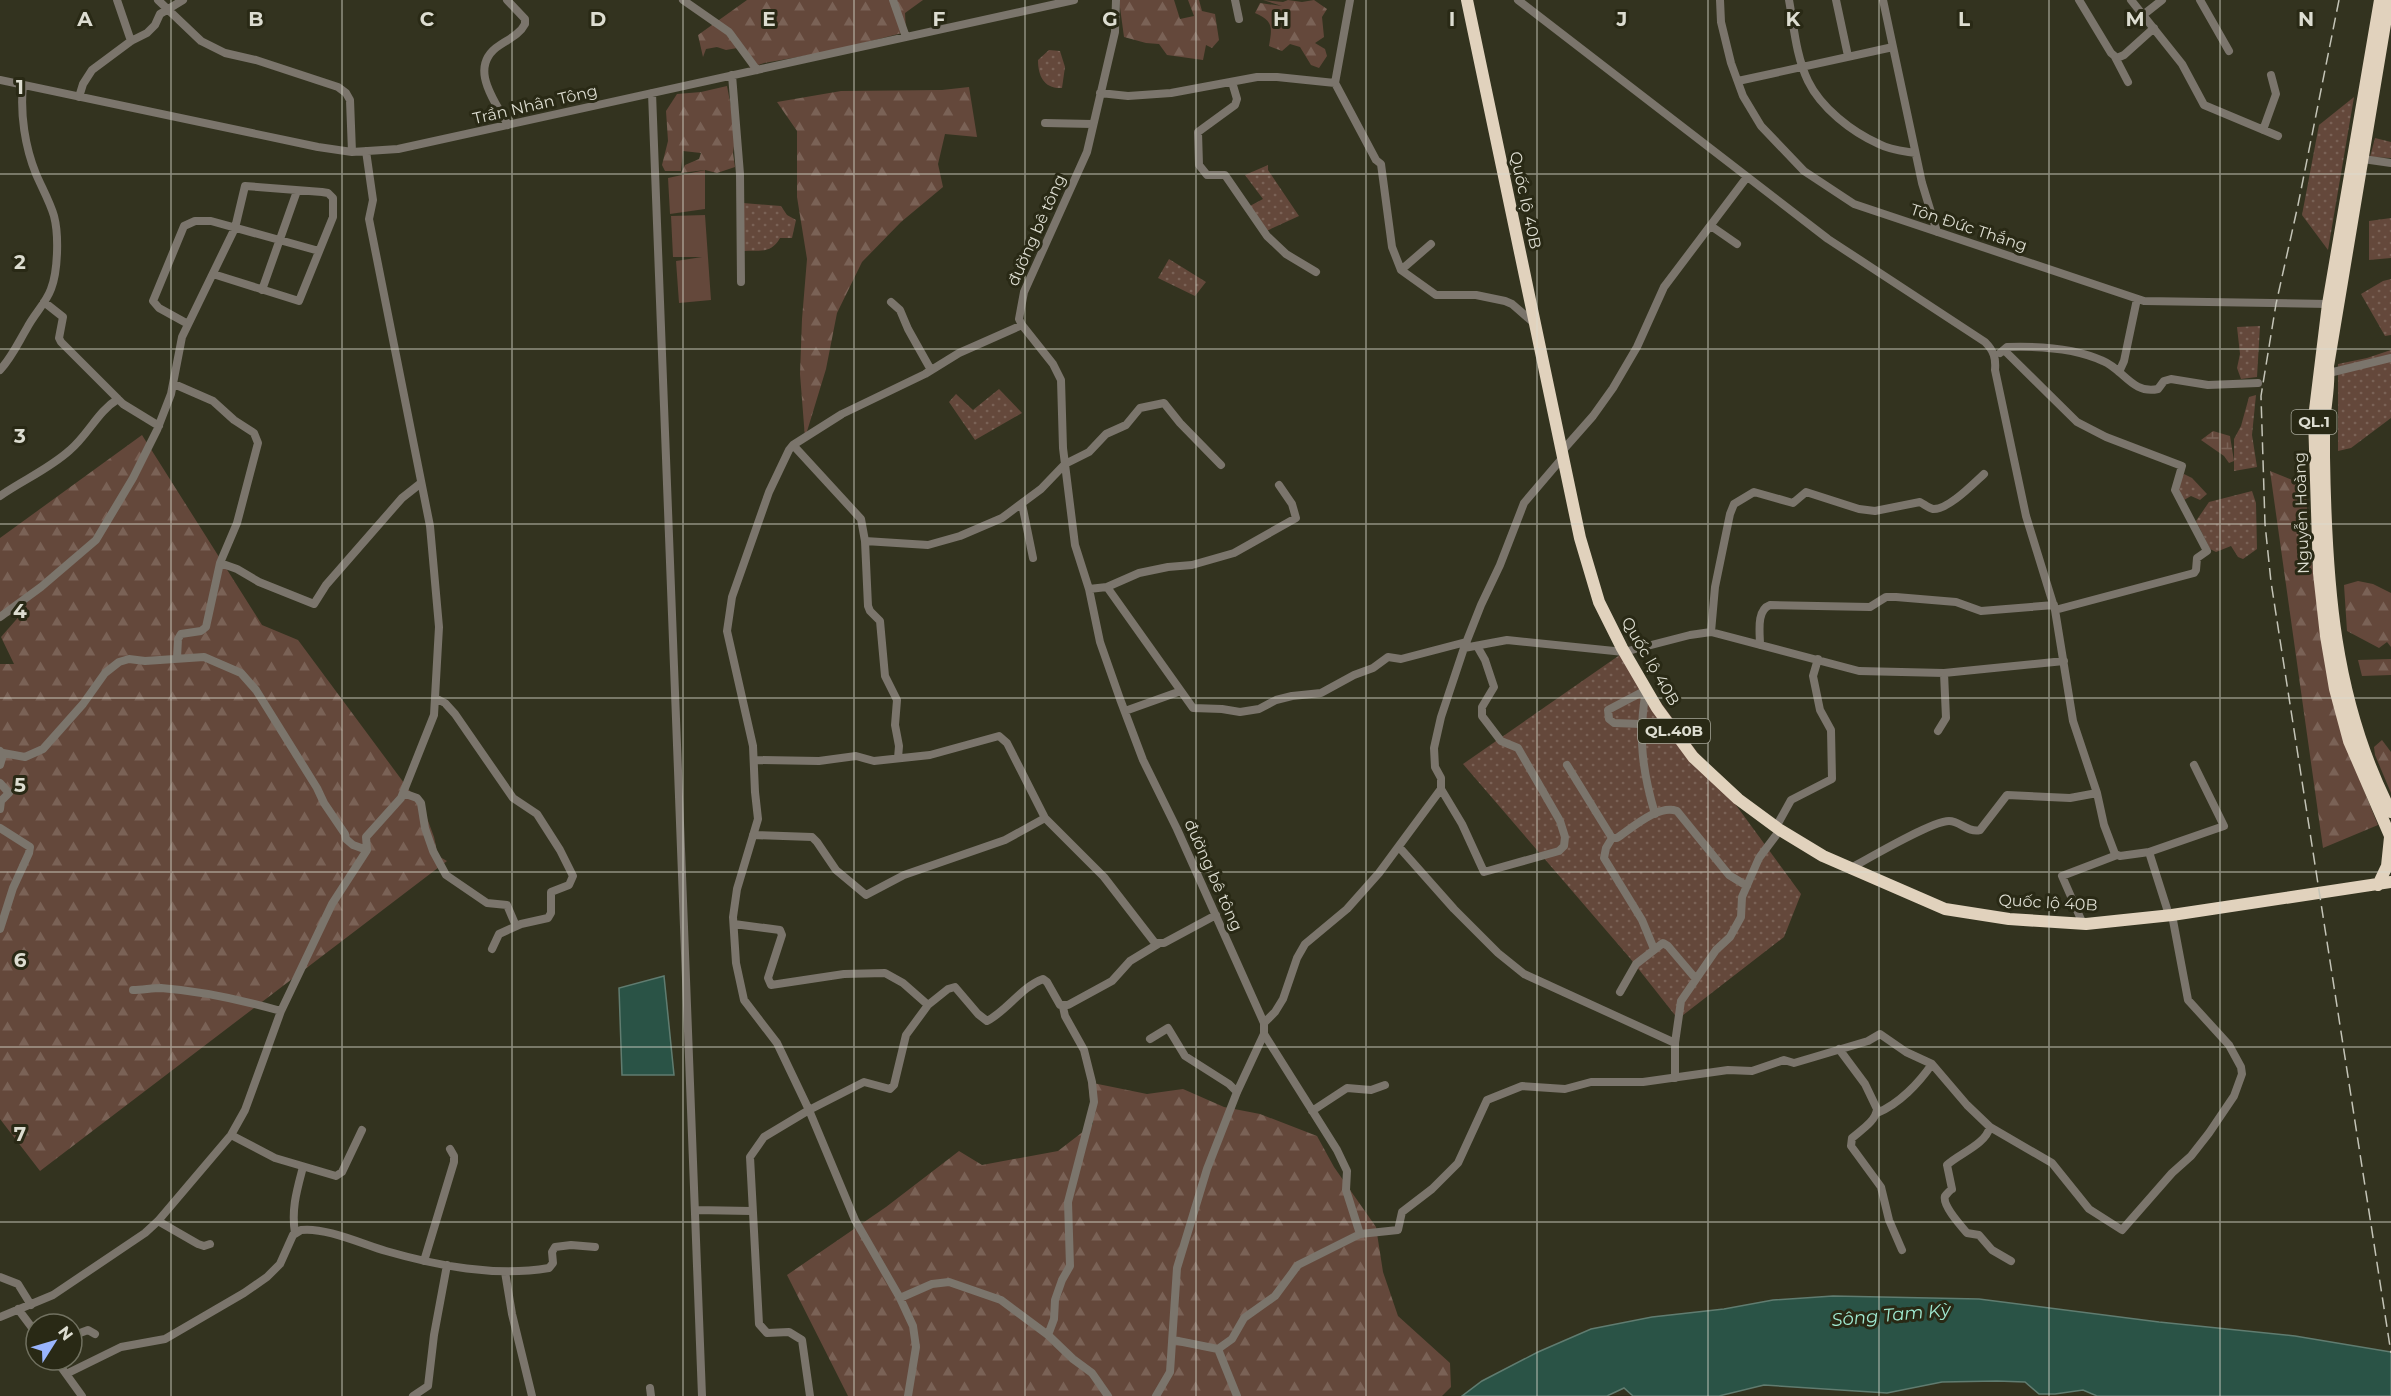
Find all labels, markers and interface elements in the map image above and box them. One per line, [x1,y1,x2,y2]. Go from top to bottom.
text: A [76,7,93,31]
text: B [248,7,264,31]
text: C [420,7,435,31]
text: D [590,7,606,31]
text: E [762,7,776,31]
text: F [933,7,946,31]
text: G [1102,7,1118,31]
text: H [1273,7,1289,31]
text: I [1449,7,1455,31]
text: J [1616,7,1627,31]
text: K [1786,7,1802,31]
text: L [1958,7,1970,31]
text: M [2125,7,2145,31]
text: N [2298,7,2314,31]
text: 1 [16,75,24,99]
street label: Trần Nhân Tông [471,81,599,128]
street label: Quốc lộ 40B [1506,150,1545,251]
street label: đường bê tông [1003,171,1070,289]
street label: Tôn Đức Thắng [1908,200,2030,255]
text: 2 [14,250,26,274]
road number: QL.1 [2292,410,2336,434]
text: 3 [13,424,26,448]
street label: Nguyễn Hoàng [2290,452,2313,574]
text: 4 [13,599,27,623]
street label: Quốc lộ 40B [1618,614,1684,709]
road number: QL.40B [1638,719,1710,743]
text: 5 [14,773,26,797]
street label: đường bê tông [1180,816,1247,934]
street label: Quốc lộ 40B [1998,890,2098,915]
text: 6 [14,948,27,972]
text: 7 [14,1122,26,1146]
water label: Sông Tam Kỳ [1831,1299,1953,1331]
north arrow [24,1312,84,1372]
text: N [54,1322,77,1344]

